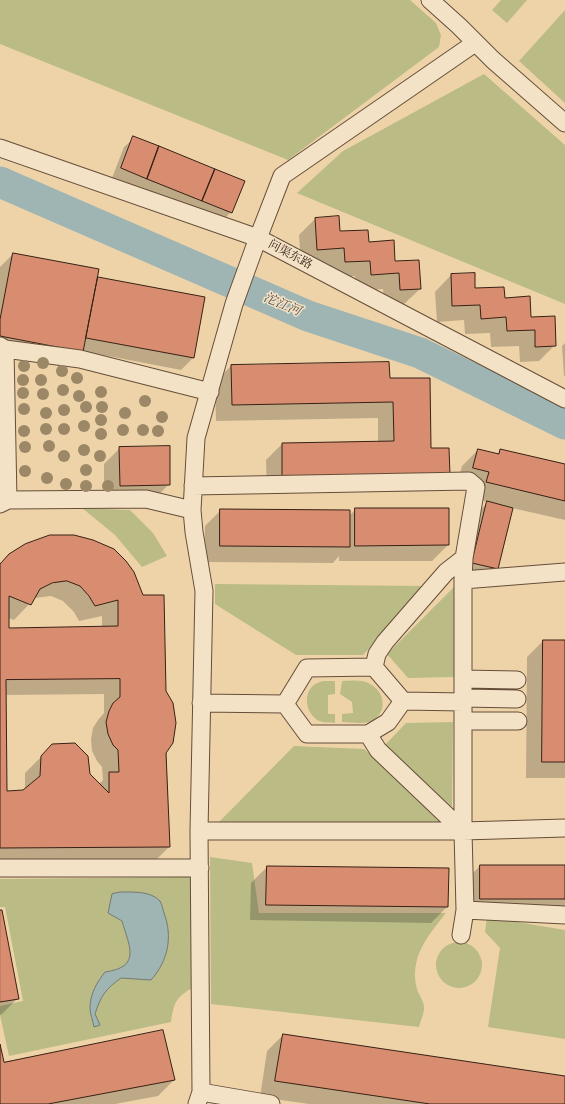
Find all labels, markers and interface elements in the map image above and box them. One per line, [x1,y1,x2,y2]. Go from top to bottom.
street label: 问渠东路 [265,237,315,273]
water label: 沱江河 [261,290,303,320]

